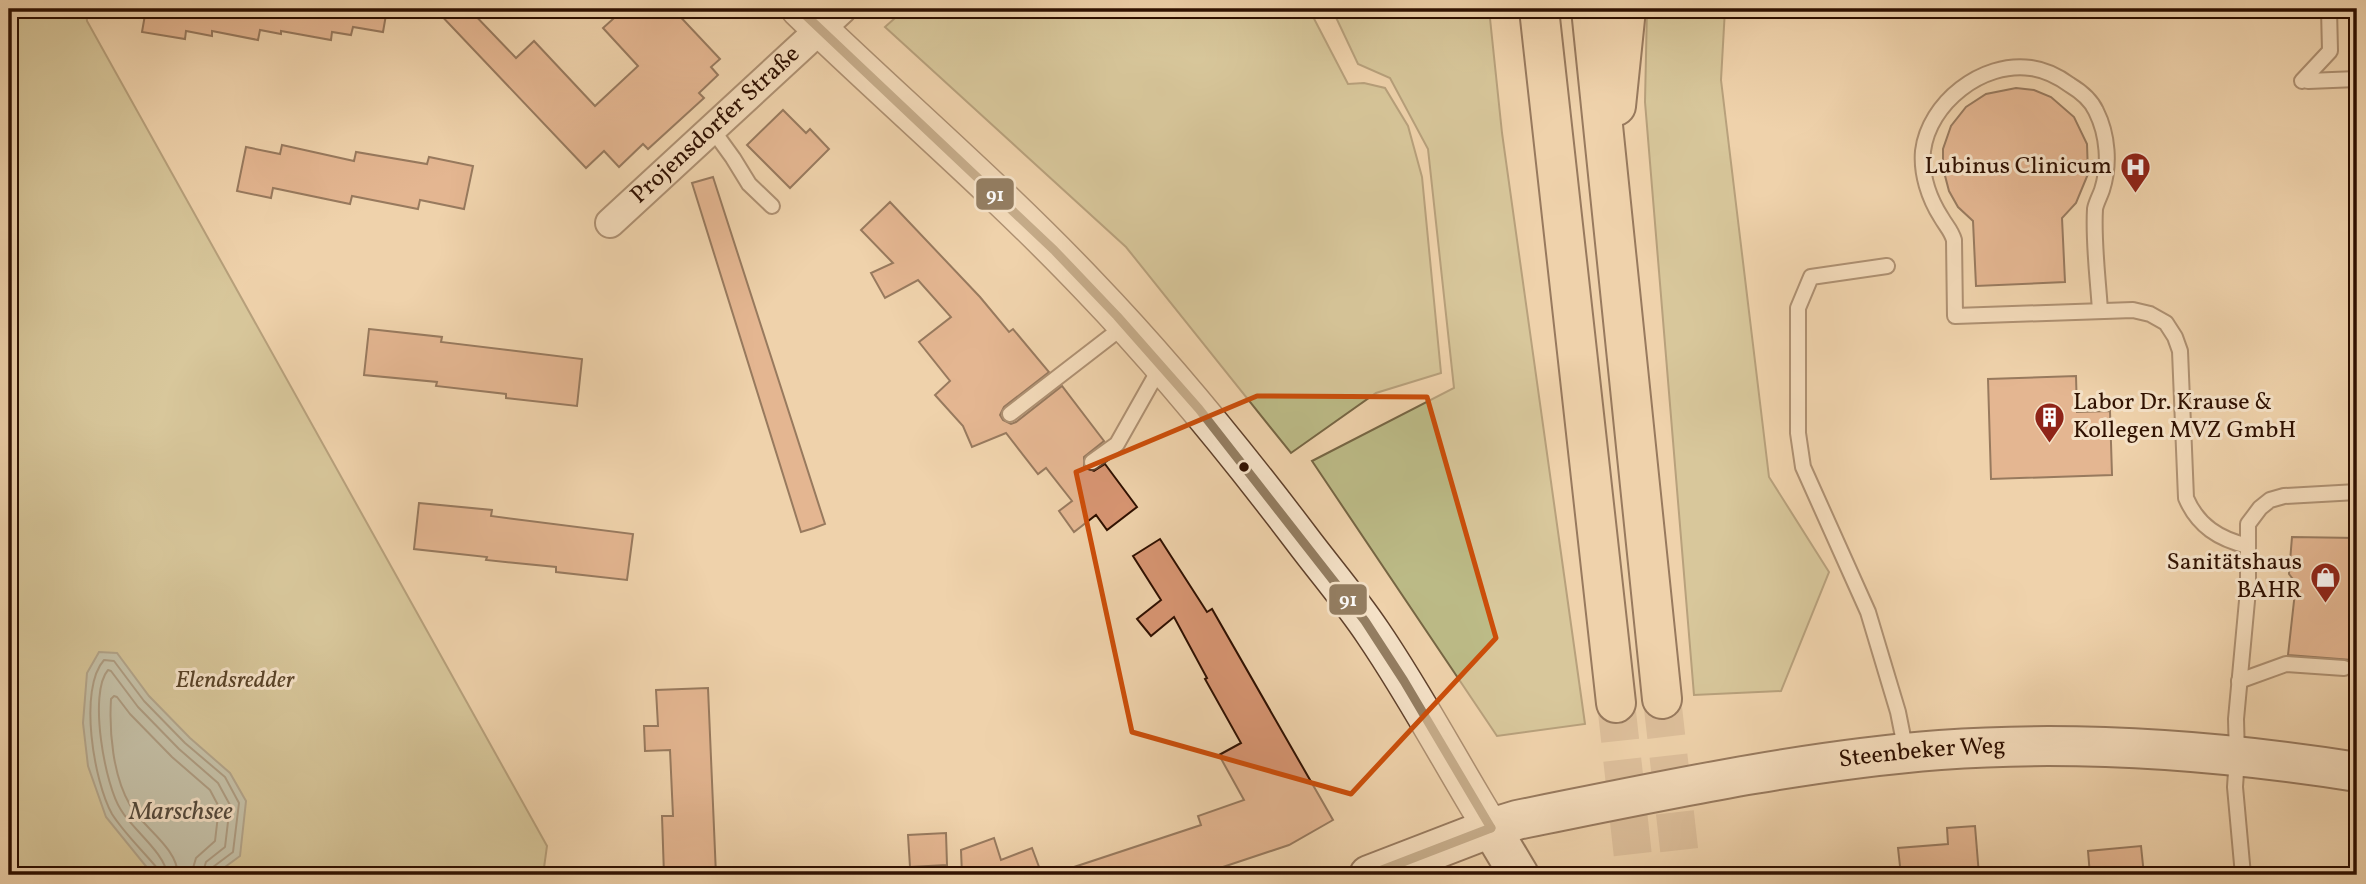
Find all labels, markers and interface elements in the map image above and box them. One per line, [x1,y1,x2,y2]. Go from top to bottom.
street label: Projensdorfer Straße [623,38,808,212]
place label: Lubinus Clinicum [1925,150,2112,184]
hospital icon: Lubinus Clinicum [2118,150,2152,194]
line badge: 91 [975,177,1015,211]
text: 91 [986,183,1004,209]
place label: Labor Dr. Krause & Kollegen MVZ GmbH [2073,386,2296,448]
building icon: Labor Dr. Krause & Kollegen MVZ GmbH [2033,400,2067,444]
unlabelled marker [1237,460,1251,474]
place label: Sanitätshaus BAHR [2166,546,2302,608]
shop icon: Sanitätshaus BAHR [2308,560,2342,604]
line badge: 91 [1328,583,1368,616]
text: 91 [1339,588,1357,614]
park label: Elendsredder [175,664,296,698]
street label: Steenbeker Weg [1837,730,2006,778]
water label: Marschsee [128,794,233,830]

